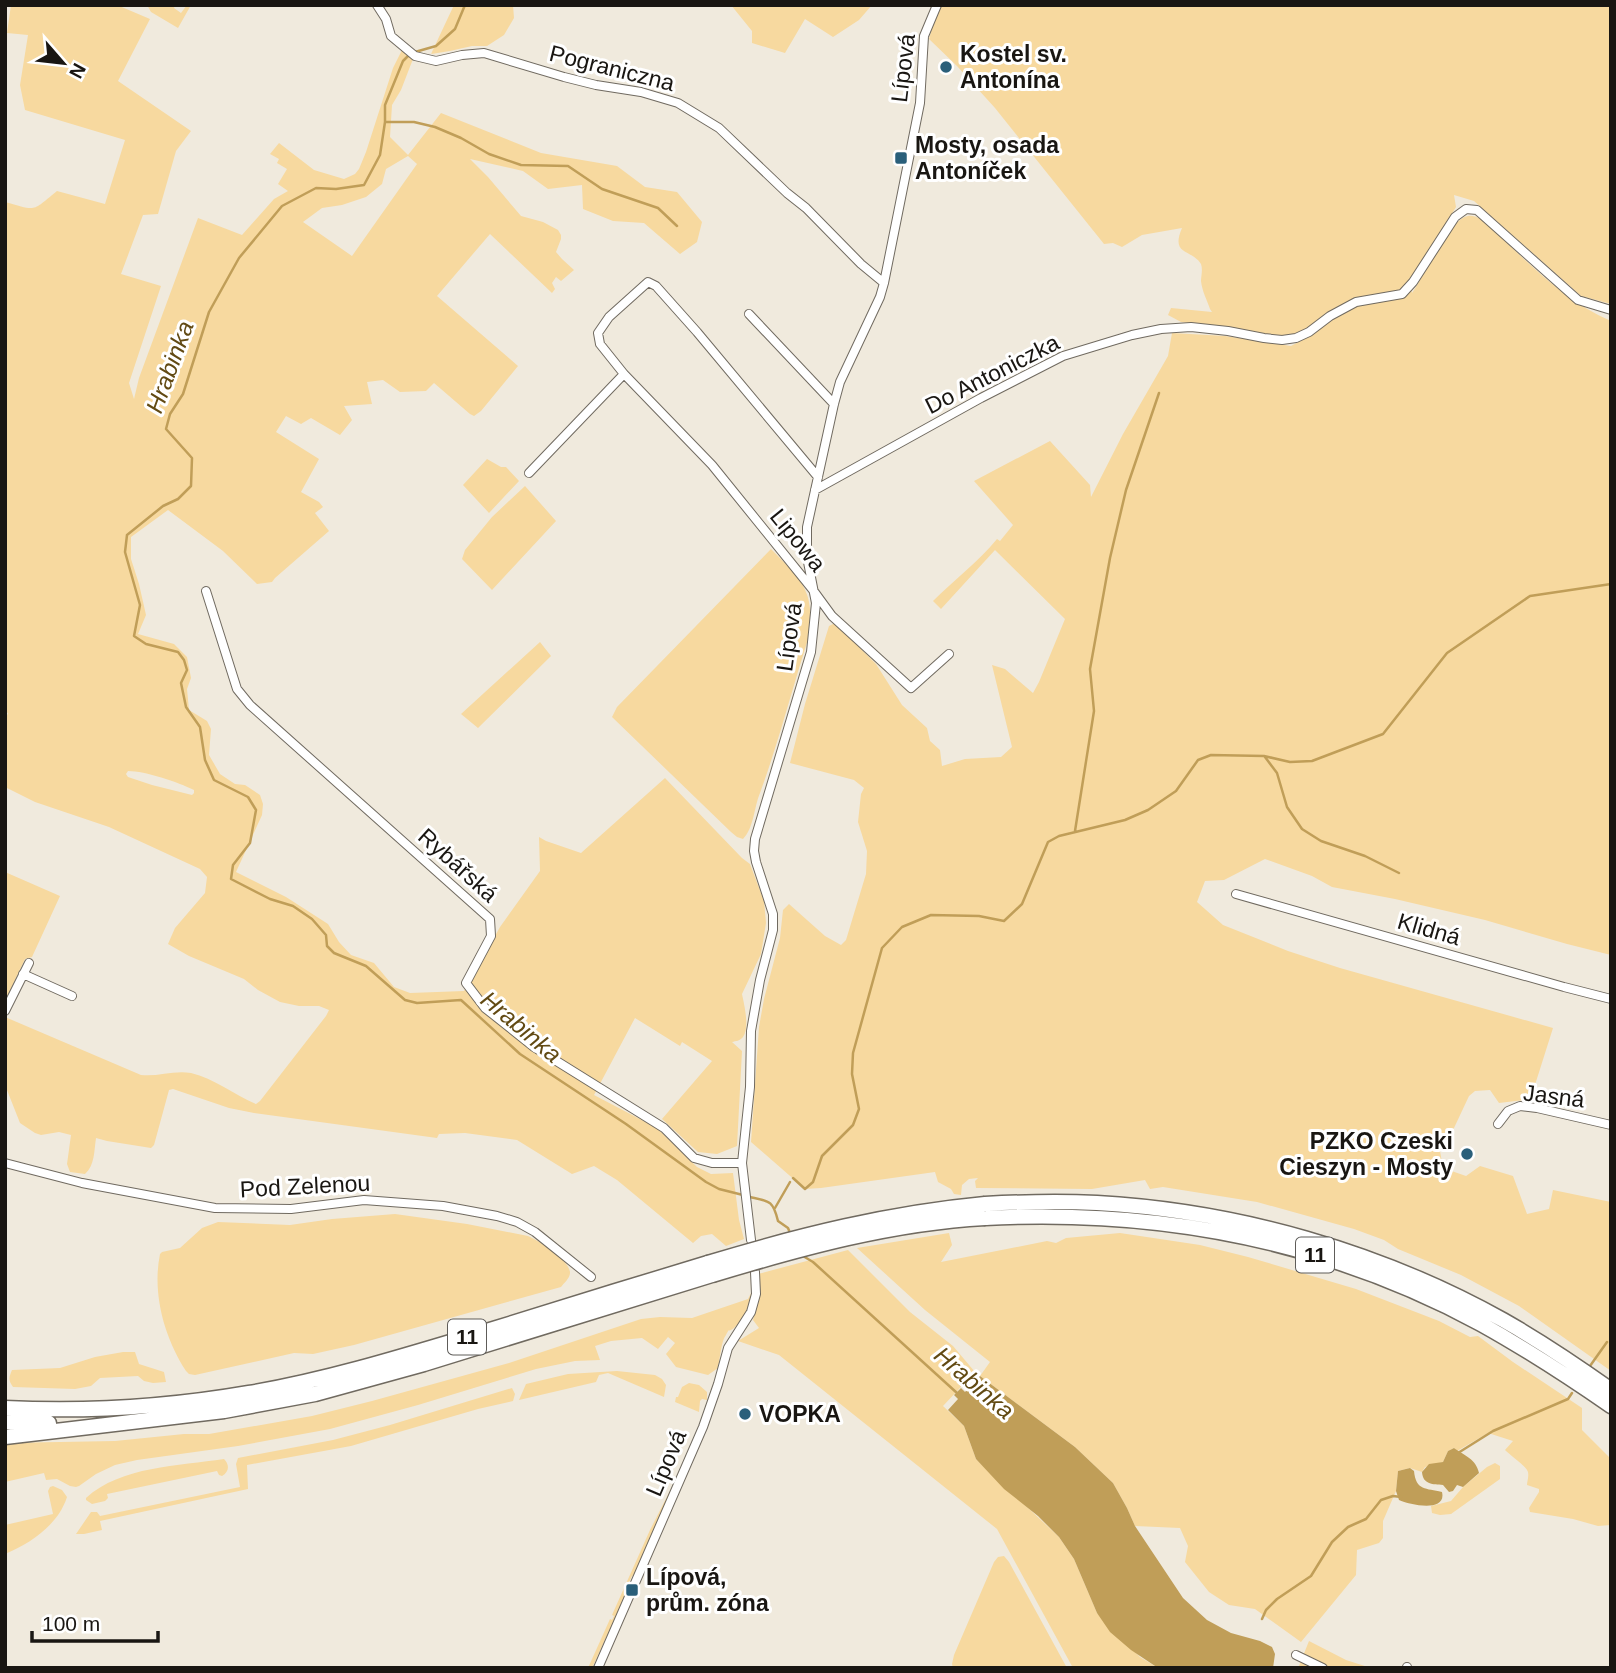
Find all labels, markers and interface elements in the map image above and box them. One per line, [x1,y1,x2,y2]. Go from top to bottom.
north arrow [28,28,98,98]
street label: Lípová [886,32,920,104]
street label: Pograniczna [547,40,677,96]
place label: Kostel sv. Antonína [960,41,1067,93]
marker: Kostel sv. Antonína [938,59,954,75]
text: N [65,60,90,82]
place label: Mosty, osada Antoníček [915,132,1059,184]
marker: Mosty, osada Antoníček [893,150,909,166]
water label: Hrabinka [140,317,199,417]
street label: Do Antoniczka [921,329,1064,419]
street label: Lipowa [765,503,831,577]
street label: Lípová [771,601,807,673]
street label: Rybářská [413,823,503,907]
street label: Klidná [1395,908,1464,950]
water label: Hrabinka [476,985,567,1068]
street label: Jasná [1522,1079,1586,1113]
place label: PZKO Czeski Cieszyn - Mosty [1279,1128,1453,1180]
marker: PZKO Czeski Cieszyn - Mosty [1459,1146,1475,1162]
street label: Pod Zelenou [239,1170,371,1202]
road number: 11 [1296,1238,1334,1272]
road number: 11 [448,1320,486,1354]
water label: Hrabinka [929,1341,1019,1424]
place label: VOPKA [759,1401,841,1427]
marker: VOPKA [737,1406,753,1422]
street label: Lípová [641,1426,692,1500]
place label: Lípová, prům. zóna [646,1564,769,1616]
marker: Lípová, prům. zóna [624,1582,640,1598]
scale bar [32,1600,158,1644]
text: 100 m [42,1612,100,1635]

